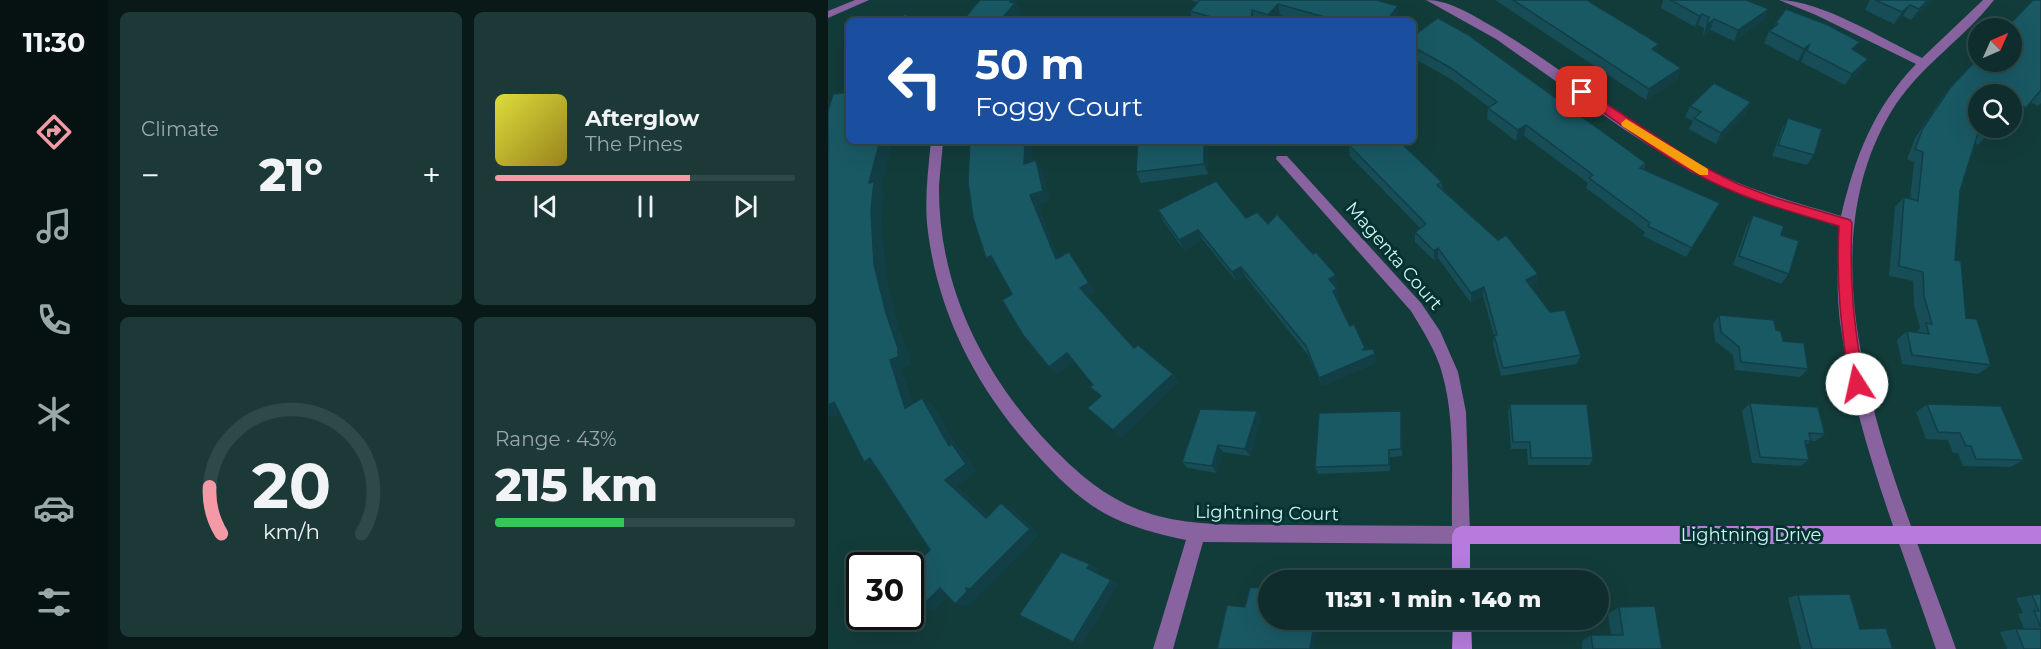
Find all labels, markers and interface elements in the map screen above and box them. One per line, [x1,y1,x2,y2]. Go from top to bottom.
north arrow [1968,18,2022,72]
map controls [1968,18,2022,138]
text: 11:30 [23,26,85,59]
text: 50 m [975,38,1084,90]
icon: left [876,42,954,120]
pin [1556,66,1607,117]
icon: arrive [1565,75,1598,108]
button: search [1968,84,2022,138]
text: Foggy Court [975,90,1143,123]
text: Afterglow [585,105,699,132]
icon: directions [33,111,75,153]
text: Climate [141,117,219,141]
text: The Pines [585,132,682,156]
text: 21° [259,147,323,202]
text: − [141,155,160,195]
text: + [422,155,441,195]
icon: previous [529,190,562,223]
icon: pause [629,190,662,223]
icon: next [729,190,762,223]
street label: Magenta Court [1341,197,1447,315]
icon: music [33,205,75,247]
icon: phone [33,299,75,341]
position arrow [1825,352,1889,416]
icon: climate [33,393,75,435]
text: Range · 43% [495,427,617,451]
text: 20 [251,448,331,524]
text: 215 km [495,457,658,512]
icon: car [33,487,75,529]
street label: Lightning Court [1195,501,1339,525]
text: km/h [262,518,320,544]
street label: Lightning Drive [1681,524,1821,546]
speed limit sign: 30 [846,552,924,630]
icon: filters [33,581,75,623]
text: 11:31 · 1 min · 140 m [1326,586,1541,613]

